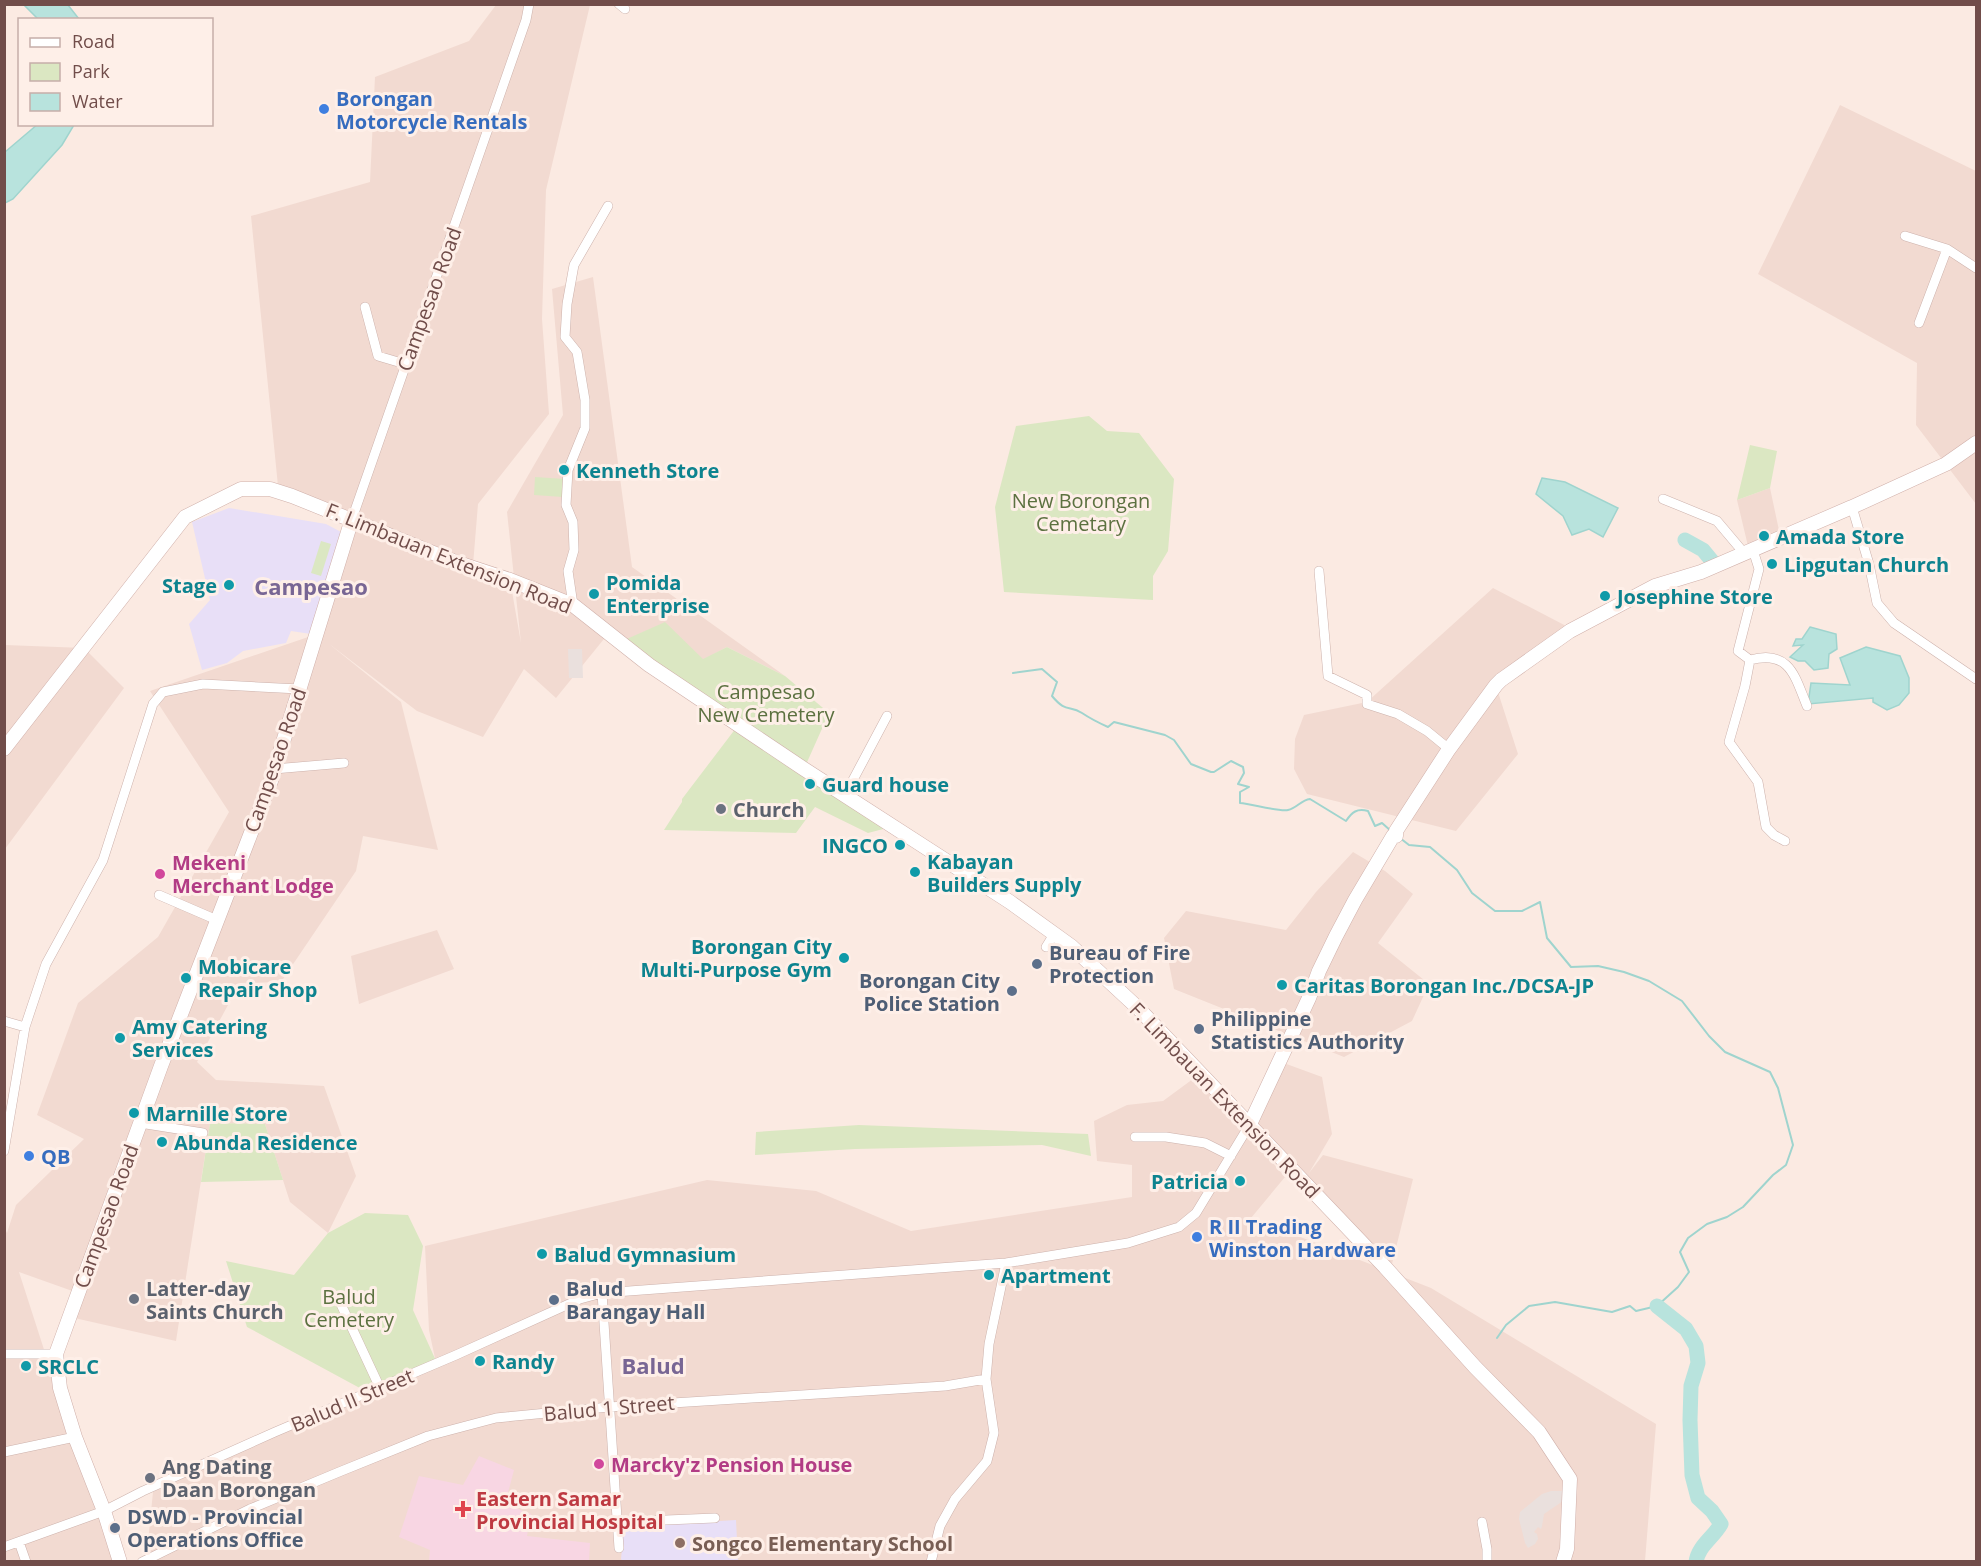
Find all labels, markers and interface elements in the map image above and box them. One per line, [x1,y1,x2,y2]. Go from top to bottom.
legend [18,18,213,126]
text: Road [72,29,115,53]
text: Park [72,59,110,83]
place label: Borongan Motorcycle Rentals [336,85,527,135]
text: Water [72,89,123,113]
marker: Borongan Motorcycle Rentals [317,102,331,116]
street label: Campesao Road [390,223,468,375]
place label: Kenneth Store [576,457,719,484]
marker: Kenneth Store [557,463,571,477]
park label: New Borongan Cemetary [1012,487,1150,537]
street label: F. Limbauan Extension Road [322,496,576,620]
place label: Amada Store [1776,523,1904,550]
marker: Amada Store [1757,529,1771,543]
place label: Lipgutan Church [1784,551,1949,578]
marker: Lipgutan Church [1765,557,1779,571]
place label: Pomida Enterprise [606,569,710,619]
district label: Campesao [254,571,368,601]
place label: Stage [162,572,217,599]
marker: Stage [222,578,236,592]
place label: Josephine Store [1615,583,1773,610]
marker: Pomida Enterprise [587,587,601,601]
marker: Josephine Store [1598,589,1612,603]
park label: Campesao New Cemetery [697,678,836,728]
street label: Campesao Road [238,684,312,836]
place label: Guard house [822,771,949,798]
marker: Guard house [803,777,817,791]
place label: Church [733,796,805,823]
marker: Church [714,802,728,816]
place label: INGCO [822,832,888,859]
marker: INGCO [893,838,907,852]
place label: Kabayan Builders Supply [927,848,1082,898]
place label: Mekeni Merchant Lodge [172,849,334,899]
marker: Kabayan Builders Supply [908,865,922,879]
marker: Mekeni Merchant Lodge [153,867,167,881]
place label: Borongan City Multi-Purpose Gym [640,933,833,983]
place label: Bureau of Fire Protection [1049,939,1190,989]
marker: Borongan City Multi-Purpose Gym [837,951,851,965]
place label: Mobicare Repair Shop [198,953,317,1003]
marker: Bureau of Fire Protection [1030,957,1044,971]
place label: Borongan City Police Station [859,967,1001,1017]
marker: Mobicare Repair Shop [179,971,193,985]
place label: Caritas Borongan Inc./DCSA-JP [1294,972,1594,999]
marker: Caritas Borongan Inc./DCSA-JP [1275,978,1289,992]
marker: Borongan City Police Station [1005,984,1019,998]
street label: F. Limbauan Extension Road [1124,996,1326,1204]
place label: Philippine Statistics Authority [1211,1005,1405,1055]
place label: Amy Catering Services [132,1013,268,1063]
marker: Philippine Statistics Authority [1192,1022,1206,1036]
marker: Amy Catering Services [113,1031,127,1045]
place label: Marnille Store [146,1100,287,1127]
marker: Marnille Store [127,1106,141,1120]
place label: Abunda Residence [174,1129,357,1156]
marker: Abunda Residence [155,1135,169,1149]
street label: Campesao Road [67,1140,145,1292]
place label: QB [41,1143,70,1170]
marker: QB [22,1149,36,1163]
place label: Patricia [1151,1168,1228,1195]
marker: Patricia [1233,1174,1247,1188]
place label: R II Trading Winston Hardware [1209,1213,1396,1263]
marker: R II Trading Winston Hardware [1190,1230,1204,1244]
place label: Balud Gymnasium [554,1241,736,1268]
marker: Balud Gymnasium [535,1247,549,1261]
place label: Apartment [1001,1262,1111,1289]
marker: Apartment [982,1268,996,1282]
place label: Latter-day Saints Church [146,1275,284,1325]
place label: Balud Barangay Hall [566,1275,705,1325]
park label: Balud Cemetery [304,1283,395,1333]
marker: Latter-day Saints Church [127,1292,141,1306]
marker: Balud Barangay Hall [547,1293,561,1307]
place label: Randy [492,1348,555,1375]
district label: Balud [621,1350,685,1380]
place label: SRCLC [38,1353,99,1380]
marker: Randy [473,1354,487,1368]
marker: SRCLC [19,1359,33,1373]
street label: Balud II Street [286,1362,418,1438]
street label: Balud 1 Street [542,1389,676,1427]
place label: Marcky'z Pension House [611,1451,852,1478]
place label: Ang Dating Daan Borongan [162,1453,316,1503]
marker: Marcky'z Pension House [592,1457,606,1471]
marker: Ang Dating Daan Borongan [143,1471,157,1485]
place label: Eastern Samar Provincial Hospital [476,1485,664,1535]
marker: Eastern Samar Provincial Hospital [454,1500,472,1518]
place label: DSWD - Provincial Operations Office [127,1503,304,1553]
marker: DSWD - Provincial Operations Office [108,1521,122,1535]
place label: Songco Elementary School [692,1530,953,1557]
marker: Songco Elementary School [673,1536,687,1550]

